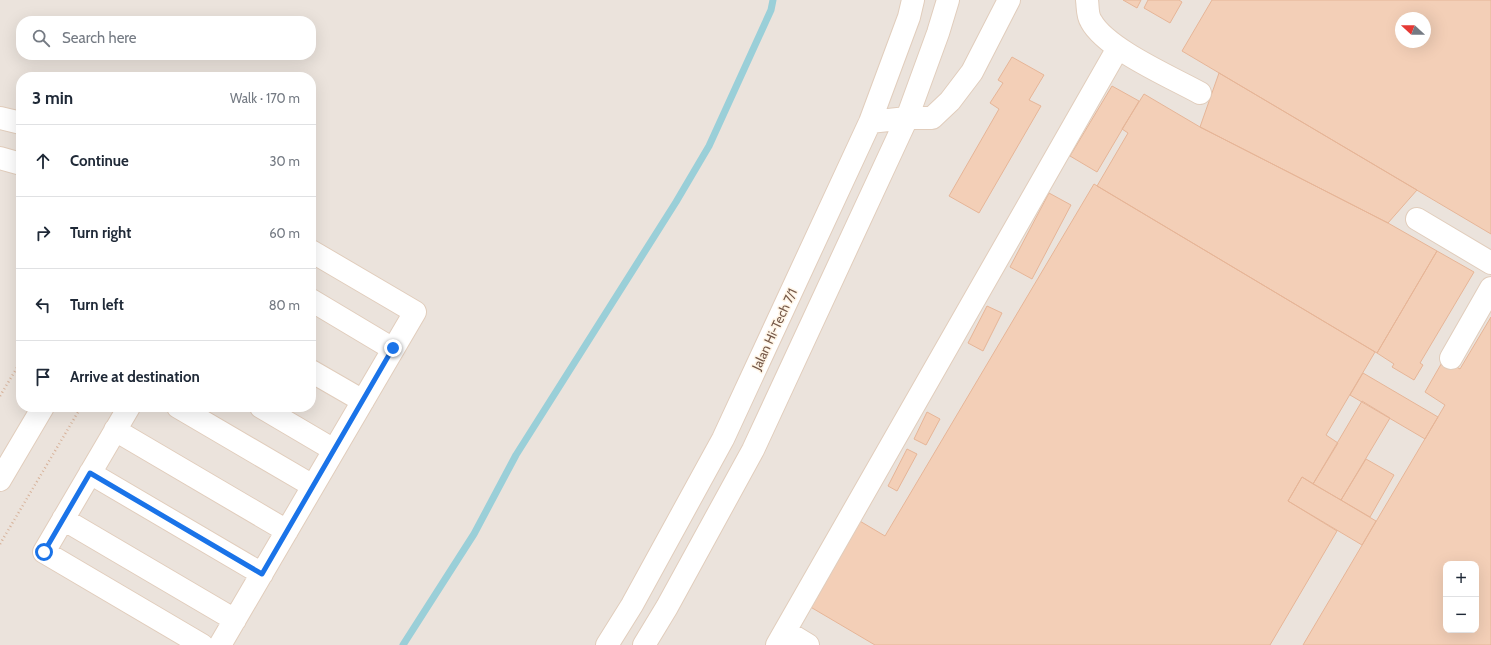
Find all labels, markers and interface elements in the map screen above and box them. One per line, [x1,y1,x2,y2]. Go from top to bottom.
north arrow [1395,12,1431,48]
search box [16,16,316,60]
icon: search [30,27,52,49]
text: Search here [62,29,137,47]
text: 3 min [32,88,73,108]
text: Walk · 170 m [230,90,300,106]
icon: ahead [32,150,54,172]
text: Continue [70,152,129,170]
text: 30 m [270,153,300,169]
icon: right [32,222,54,244]
text: Turn right [70,224,131,242]
text: 60 m [269,225,300,241]
street label: Jalan Hi-Tech 7/1 [748,286,800,373]
icon: left [32,294,54,316]
text: Turn left [70,296,124,314]
text: 80 m [269,297,300,313]
route end [384,339,402,357]
icon: arrive [32,366,54,388]
text: Arrive at destination [70,368,200,386]
route start [35,543,53,561]
map controls [1443,561,1479,633]
button: + [1443,561,1479,597]
button: − [1443,597,1479,633]

